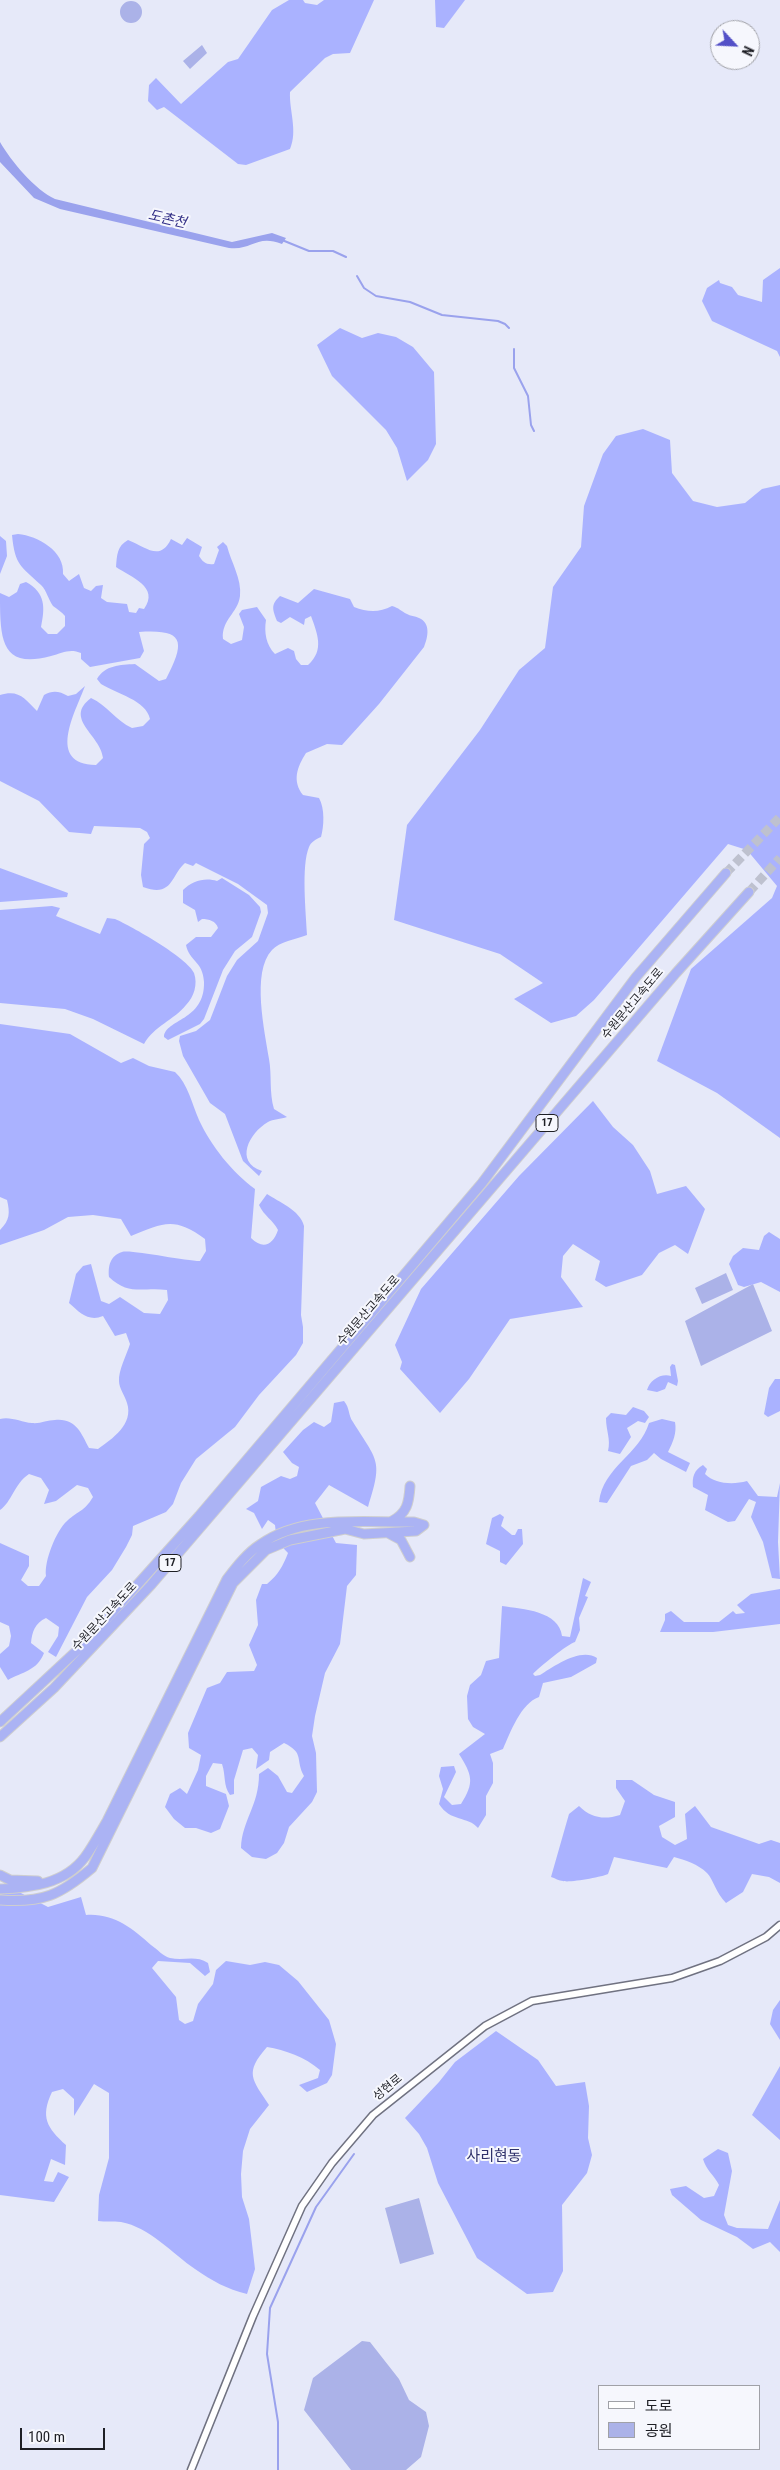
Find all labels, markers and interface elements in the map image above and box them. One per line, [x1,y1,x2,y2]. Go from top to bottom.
north arrow [710,20,760,70]
text: N [739,44,757,58]
water label: 도촌천 [146,207,188,233]
street label: 수원문산고속도로 [599,966,667,1042]
road number: 17 [536,1114,558,1132]
street label: 수원문산고속도로 [335,1273,403,1349]
road number: 17 [159,1555,181,1572]
street label: 수원문산고속도로 [70,1580,140,1654]
street label: 성현로 [371,2072,405,2104]
district label: 사리현동 [466,2148,522,2166]
legend [598,2385,760,2450]
text: 도로 [645,2397,673,2415]
scale bar [22,2418,108,2450]
text: 공원 [645,2422,673,2440]
text: 100 m [28,2428,65,2446]

